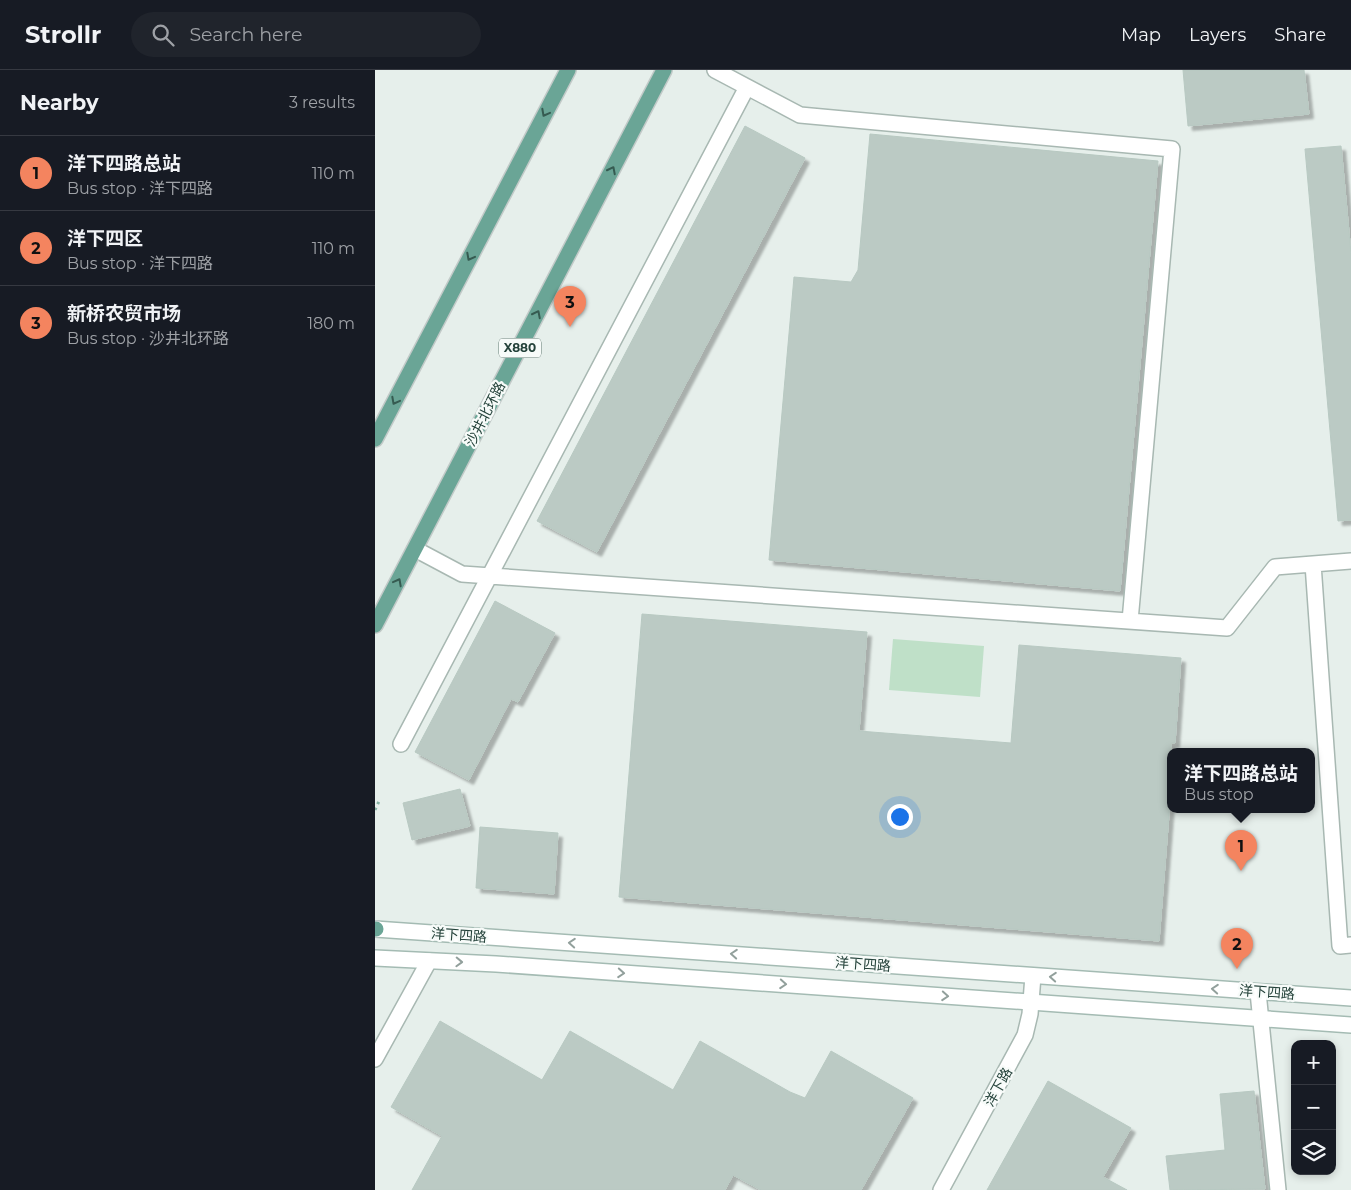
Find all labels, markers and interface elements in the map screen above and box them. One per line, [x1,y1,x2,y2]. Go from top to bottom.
search box [131,12,481,57]
text: Strollr [25,20,101,49]
icon: search [149,21,177,49]
text: Search here [189,23,302,46]
text: Map [1121,24,1161,46]
text: Layers [1189,24,1246,46]
text: Share [1274,24,1326,46]
text: Nearby [20,90,99,115]
text: 3 results [289,93,355,112]
one-way arrow [541,108,551,117]
text: 洋下四路总站 [67,152,181,175]
text: 1 [33,164,39,183]
text: 110 m [312,164,355,183]
one-way arrow [606,166,616,175]
text: Bus stop · 洋下四路 [67,179,213,198]
text: 洋下四区 [67,227,143,250]
text: 2 [31,239,41,258]
text: 110 m [312,239,355,258]
one-way arrow [466,252,476,261]
text: Bus stop · 洋下四路 [67,254,213,273]
pin: 3 [554,286,586,327]
text: 新桥农贸市场 [67,302,181,325]
one-way arrow [531,310,541,319]
text: 3 [31,314,41,333]
text: 180 m [307,314,355,333]
text: Bus stop · 沙井北环路 [67,329,229,348]
road number: X880 [499,338,541,358]
street label: 沙井北环路 [461,379,509,449]
one-way arrow [391,396,401,405]
one-way arrow [391,578,401,587]
popup [1167,748,1315,813]
text: 洋下四路总站 [1184,762,1298,785]
text: Bus stop [1184,785,1254,804]
your location [887,804,913,830]
pin: 1 [1225,830,1257,871]
street label: 洋下四路 [430,924,488,946]
pin: 2 [1221,928,1253,969]
one-way arrow [567,938,575,949]
one-way arrow [730,949,738,960]
street label: 洋下四路 [834,953,892,975]
one-way arrow [455,957,463,967]
one-way arrow [617,967,625,978]
one-way arrow [1049,972,1057,983]
one-way arrow [779,978,787,989]
street label: 洋下四路 [1238,981,1296,1003]
one-way arrow [1211,983,1219,994]
one-way arrow [941,990,949,1001]
map controls [1291,1040,1336,1175]
button: + [1291,1040,1336,1085]
street label: 洋下路 [980,1064,1016,1110]
button: − [1291,1085,1336,1130]
button: layers [1291,1130,1336,1175]

